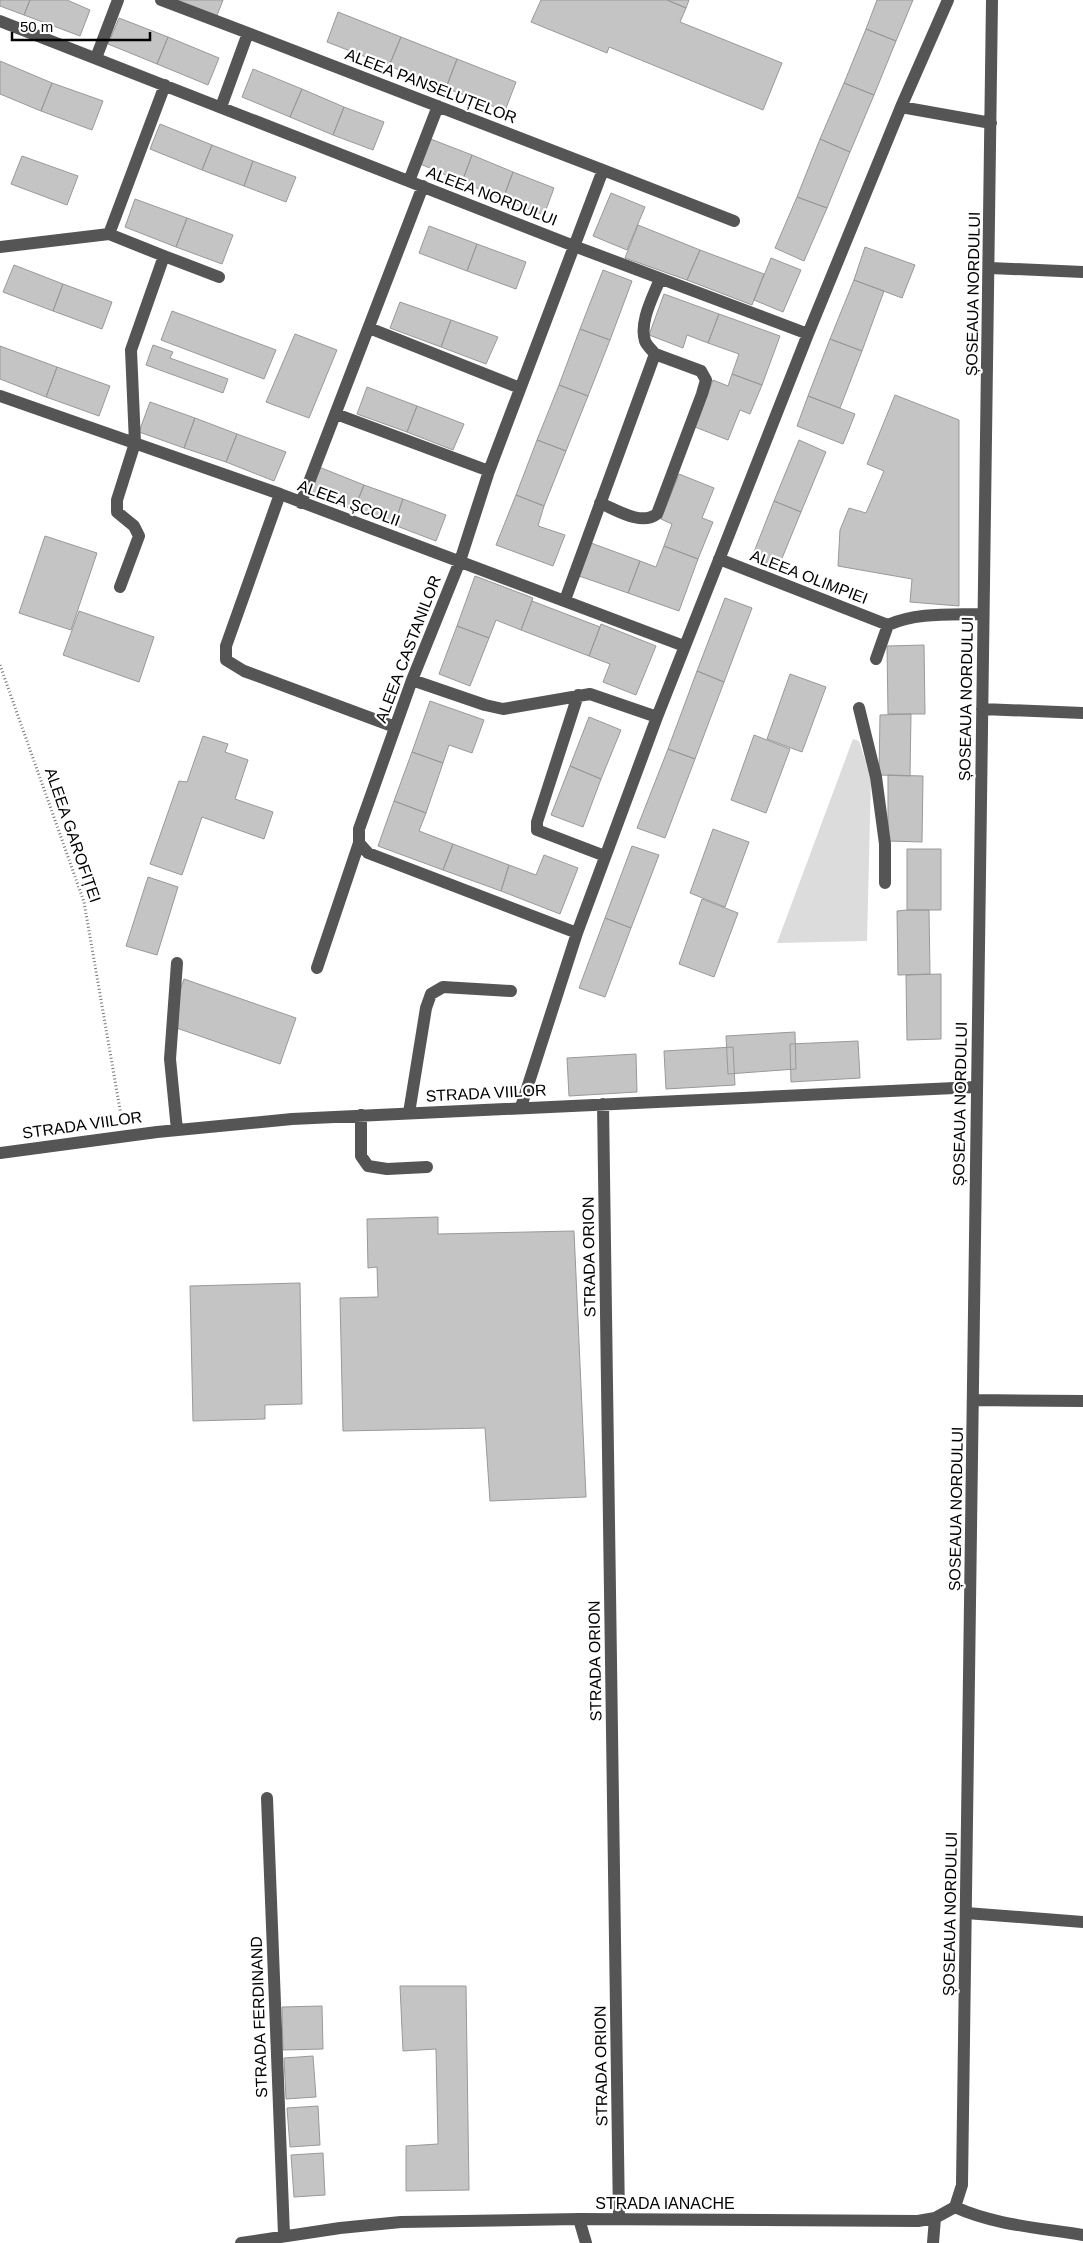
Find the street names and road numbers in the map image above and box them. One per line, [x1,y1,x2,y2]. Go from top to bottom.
street label: ALEEA PANSELUȚELOR [343,45,519,127]
street label: ALEEA NORDULUI [424,163,560,229]
street label: ȘOSEAUA NORDULUI [963,212,983,376]
street label: ALEEA ȘCOLII [296,477,402,529]
street label: ALEEA OLIMPIEI [748,547,870,607]
street label: ALEEA CASTANILOR [372,573,444,725]
street label: ȘOSEAUA NORDULUI [956,617,976,781]
street label: ALEEA GAROFIȚEI [42,765,104,905]
street label: ȘOSEAUA NORDULUI [950,1022,970,1186]
street label: STRADA VIILOR [425,1081,547,1105]
street label: STRADA VIILOR [21,1108,143,1142]
street label: STRADA ORION [579,1196,599,1318]
street label: ȘOSEAUA NORDULUI [946,1427,966,1591]
street label: STRADA ORION [585,1600,605,1722]
street label: ȘOSEAUA NORDULUI [940,1832,960,1996]
street label: STRADA FERDINAND [248,1936,270,2098]
street label: STRADA ORION [591,2005,611,2127]
street label: STRADA IANACHE [595,2195,735,2212]

